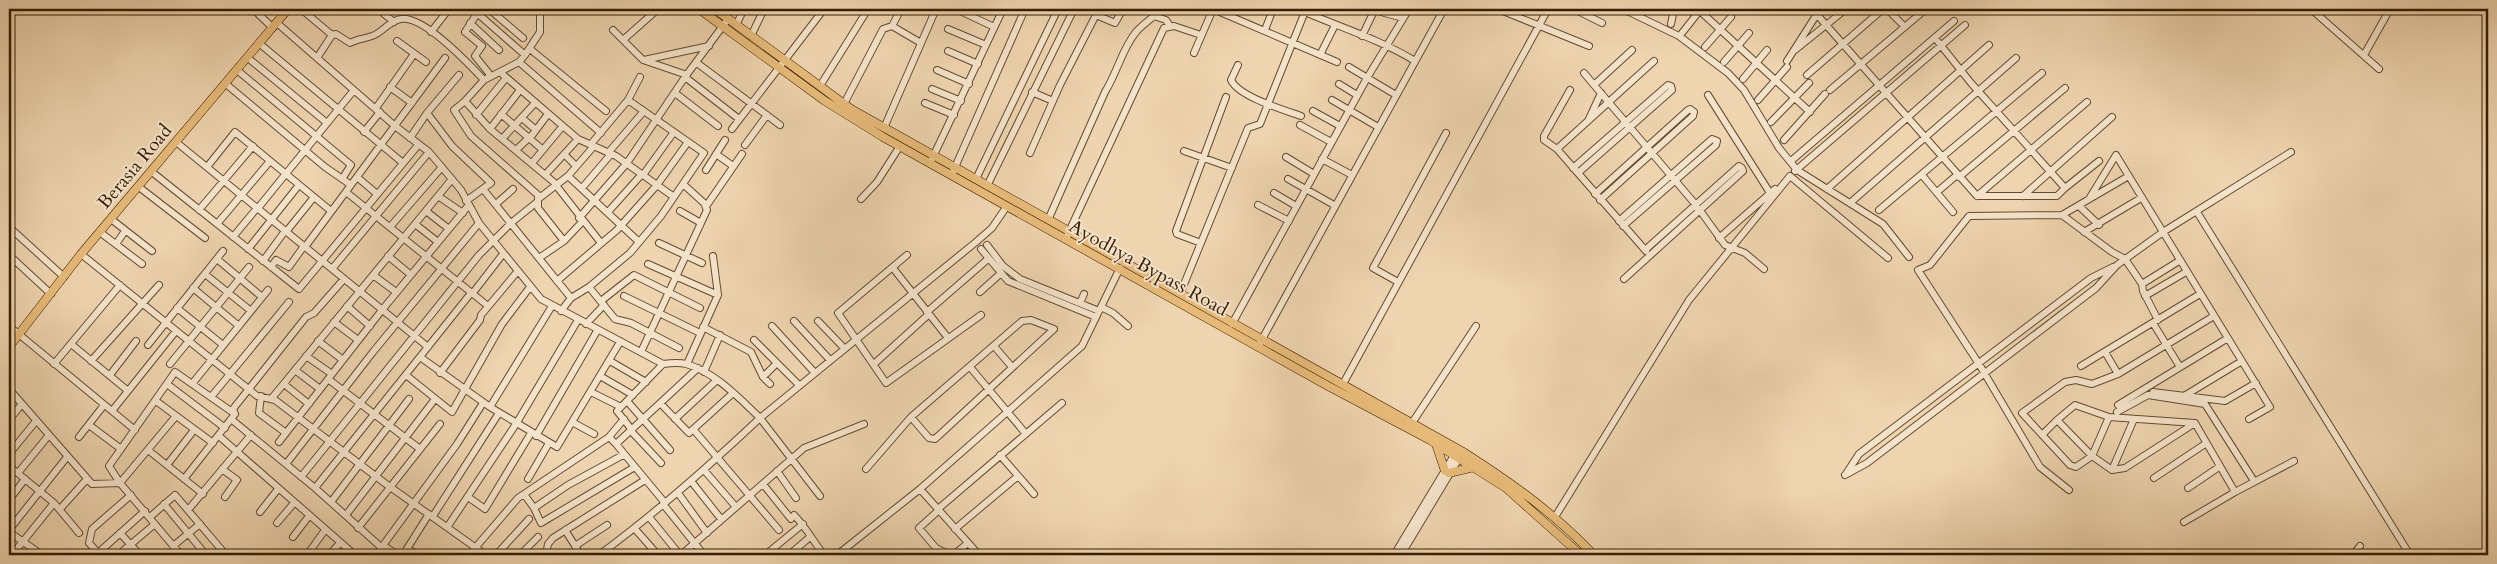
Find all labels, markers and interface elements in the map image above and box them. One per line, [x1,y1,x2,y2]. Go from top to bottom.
street label: Berasia Road [92,119,178,215]
street label: Ayodhya Bypass Road [1064,213,1233,323]

